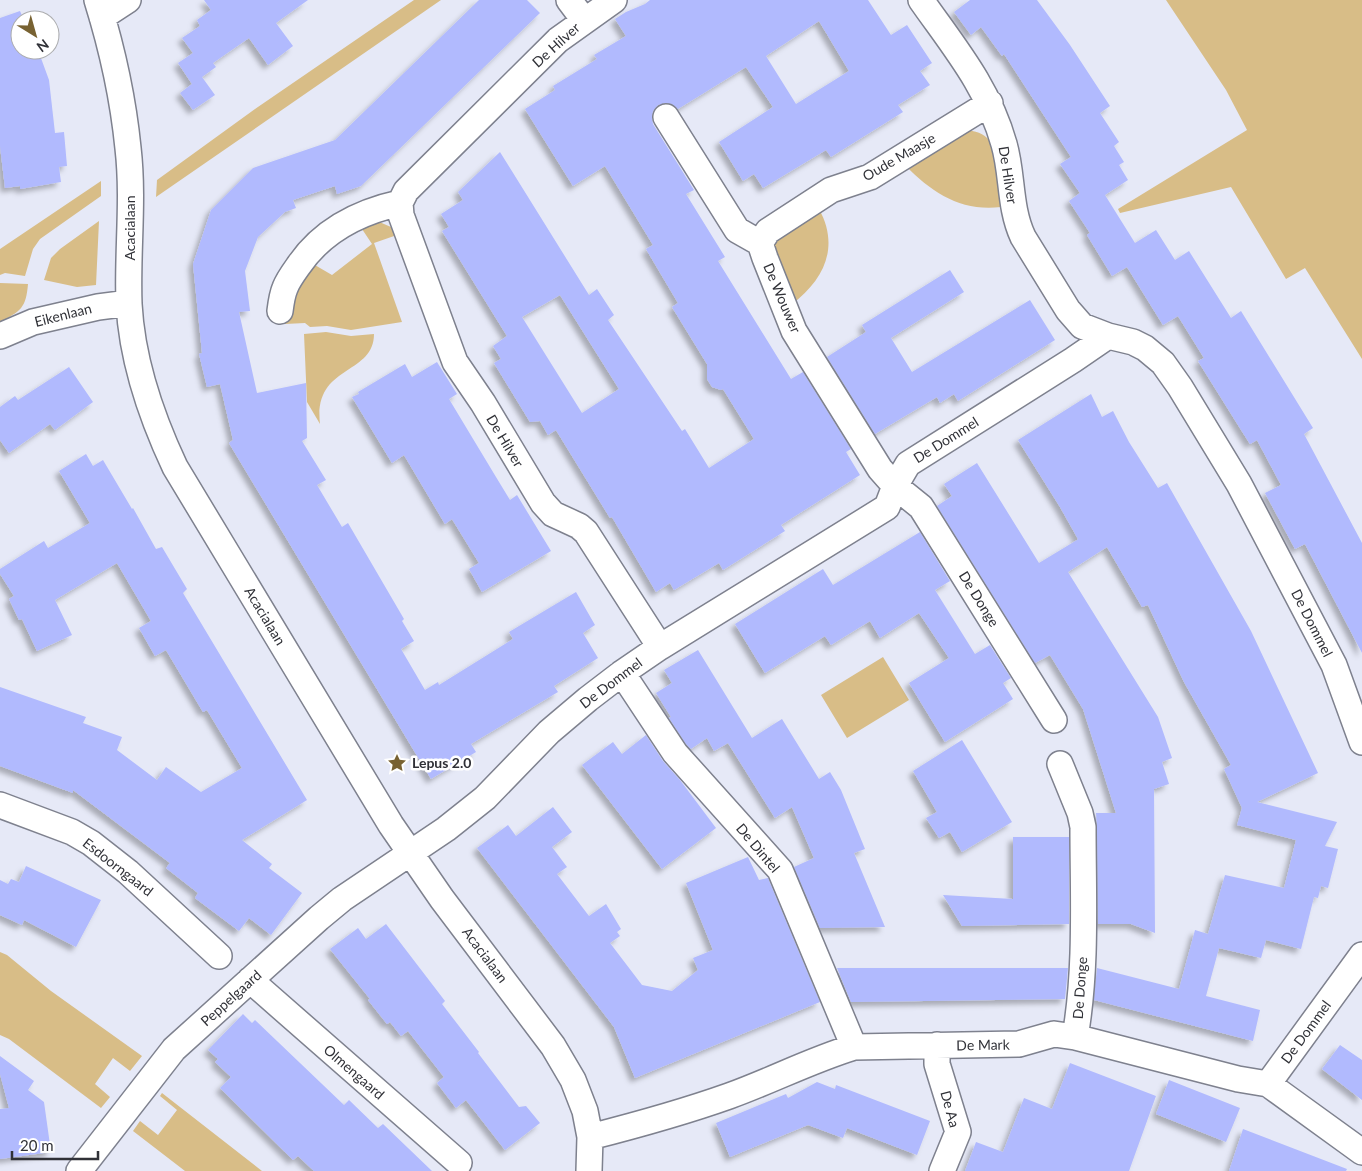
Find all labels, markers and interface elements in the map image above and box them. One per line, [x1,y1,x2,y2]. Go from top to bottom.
north arrow [10,10,60,60]
street label: De Hilver [528,19,583,70]
text: N [34,36,53,56]
street label: Oude Maasje [859,129,938,184]
street label: De Hilver [996,145,1021,205]
street label: Acacialaan [121,196,138,260]
street label: De Wouwer [760,260,805,335]
street label: Eikenlaan [33,299,93,330]
street label: De Hilver [483,411,528,470]
street label: De Dommel [910,413,982,466]
street label: De Donge [956,568,1003,630]
street label: Acacialaan [241,584,289,648]
street label: De Dommel [1288,586,1337,659]
street label: De Dommel [576,654,645,712]
place icon: Lepus 2.0 [386,752,408,774]
place label: Lepus 2.0 [412,754,471,771]
street label: De Dintel [733,820,784,876]
street label: Esdoorngaard [80,834,157,899]
street label: Acacialaan [459,924,512,986]
street label: De Donge [1069,956,1090,1020]
street label: Peppelgaard [197,966,264,1029]
street label: De Dommel [1277,997,1334,1067]
street label: De Mark [956,1036,1011,1053]
street label: Olmengaard [320,1041,388,1103]
street label: De Aa [937,1089,964,1129]
scale bar [12,1128,99,1160]
text: 20 m [20,1136,54,1154]

